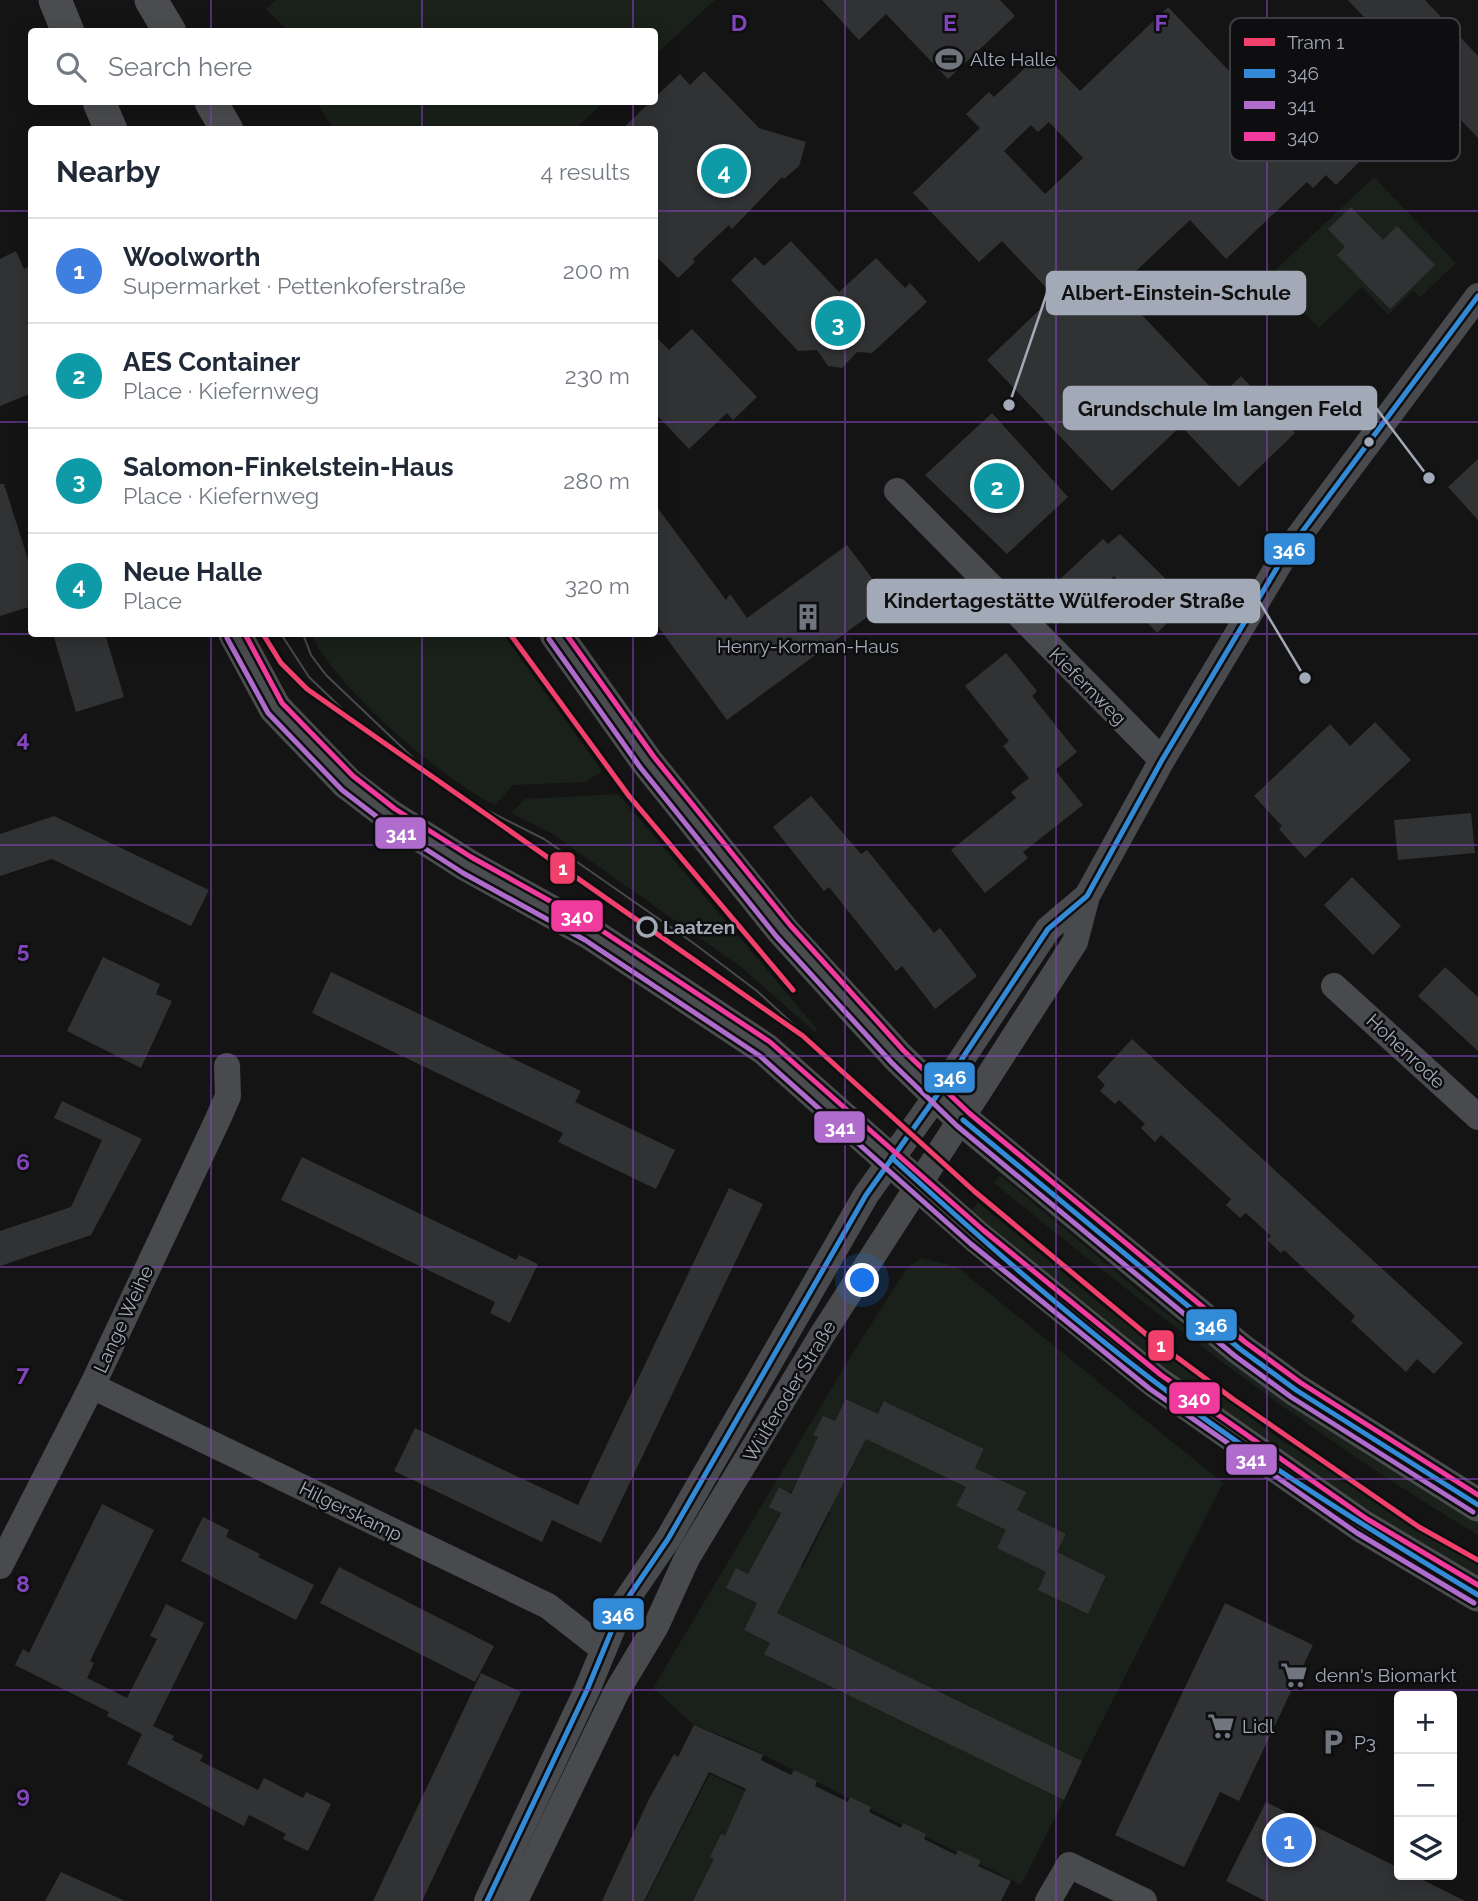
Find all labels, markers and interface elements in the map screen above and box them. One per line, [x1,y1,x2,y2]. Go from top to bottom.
text: D [731,9,747,36]
text: E [943,9,957,36]
text: F [1154,9,1168,36]
legend [1230,18,1460,161]
search box [28,28,658,105]
text: Tram 1 [1287,31,1344,53]
sports icon: Alte Halle [934,44,964,74]
icon: search [52,48,90,86]
place label: Alte Halle [970,48,1056,70]
text: Search here [108,52,252,82]
text: 346 [1287,62,1319,84]
text: 341 [1287,94,1316,116]
text: 340 [1287,125,1319,147]
pin: 4 [701,145,747,197]
text: Nearby [56,154,160,189]
text: 4 results [541,158,630,185]
text: Woolworth [123,242,260,272]
text: 1 [73,257,85,284]
text: 200 m [563,257,630,284]
text: Supermarket · Pettenkoferstraße [123,272,466,299]
callout: Albert-Einstein-Schule [1047,272,1305,314]
text: Albert-Einstein-Schule [1061,280,1291,305]
pin: 3 [815,297,861,349]
text: AES Container [123,347,300,377]
text: 2 [73,362,85,389]
text: 230 m [565,362,630,389]
text: Place · Kiefernweg [123,377,319,404]
callout: Grundschule Im langen Feld [1064,387,1376,429]
text: Grundschule Im langen Feld [1078,396,1362,421]
unlabelled marker [1362,435,1376,449]
text: Salomon-Finkelstein-Haus [123,452,454,482]
pin: 2 [974,460,1020,512]
text: 3 [73,467,85,494]
text: 280 m [563,467,630,494]
text: Place · Kiefernweg [123,482,319,509]
line badge: 346 [1263,532,1316,566]
text: 346 [1273,538,1305,560]
text: Neue Halle [123,557,262,587]
text: 4 [72,572,86,599]
text: 320 m [565,572,630,599]
callout: Kindertagestätte Wülferoder Straße [868,580,1259,622]
text: Place [123,587,182,614]
text: Kindertagestätte Wülferoder Straße [883,588,1245,613]
building icon: Henry-Korman-Haus [793,602,823,632]
place label: Henry-Korman-Haus [717,635,899,657]
street label: Kiefernweg [1045,643,1131,729]
text: 4 [16,725,30,752]
line badge: 341 [374,816,427,850]
text: 341 [386,822,416,844]
line badge: 1 [549,851,576,885]
text: 1 [558,857,568,879]
line badge: 340 [550,899,604,933]
text: 340 [560,905,594,927]
place label: Laatzen [663,916,735,938]
marker: Laatzen [637,917,657,937]
text: 5 [17,936,30,963]
street label: Hohenrode [1362,1009,1450,1093]
line badge: 346 [923,1061,976,1094]
text: 346 [934,1066,966,1088]
line badge: 341 [813,1110,866,1144]
text: 341 [825,1116,855,1138]
text: 6 [16,1148,30,1175]
street label: Lange Weihe [89,1262,157,1376]
your location [845,1263,879,1297]
line badge: 346 [1185,1308,1238,1342]
text: 346 [1195,1314,1227,1336]
street label: Wülferoder Straße [738,1316,840,1466]
line badge: 1 [1147,1329,1175,1362]
text: 1 [1156,1334,1166,1356]
text: 7 [17,1359,30,1386]
line badge: 340 [1168,1381,1221,1415]
text: 340 [1177,1387,1211,1409]
line badge: 341 [1225,1443,1278,1476]
text: 341 [1236,1448,1266,1470]
street label: Hilgerskamp [296,1477,406,1545]
text: 8 [16,1570,30,1597]
line badge: 346 [592,1597,645,1631]
text: 346 [602,1603,634,1625]
supermarket icon: denn's Biomarkt [1279,1660,1309,1690]
place label: denn's Biomarkt [1315,1664,1457,1686]
map controls [1394,1691,1457,1880]
button: + [1394,1691,1457,1754]
supermarket icon: Lidl [1206,1711,1236,1741]
place label: Lidl [1242,1715,1275,1737]
parking icon: P3 [1318,1727,1348,1757]
place label: P3 [1354,1731,1376,1753]
button: − [1394,1754,1457,1817]
text: 9 [16,1781,30,1808]
pin: 1 [1266,1814,1312,1866]
button: layers [1394,1817,1457,1880]

